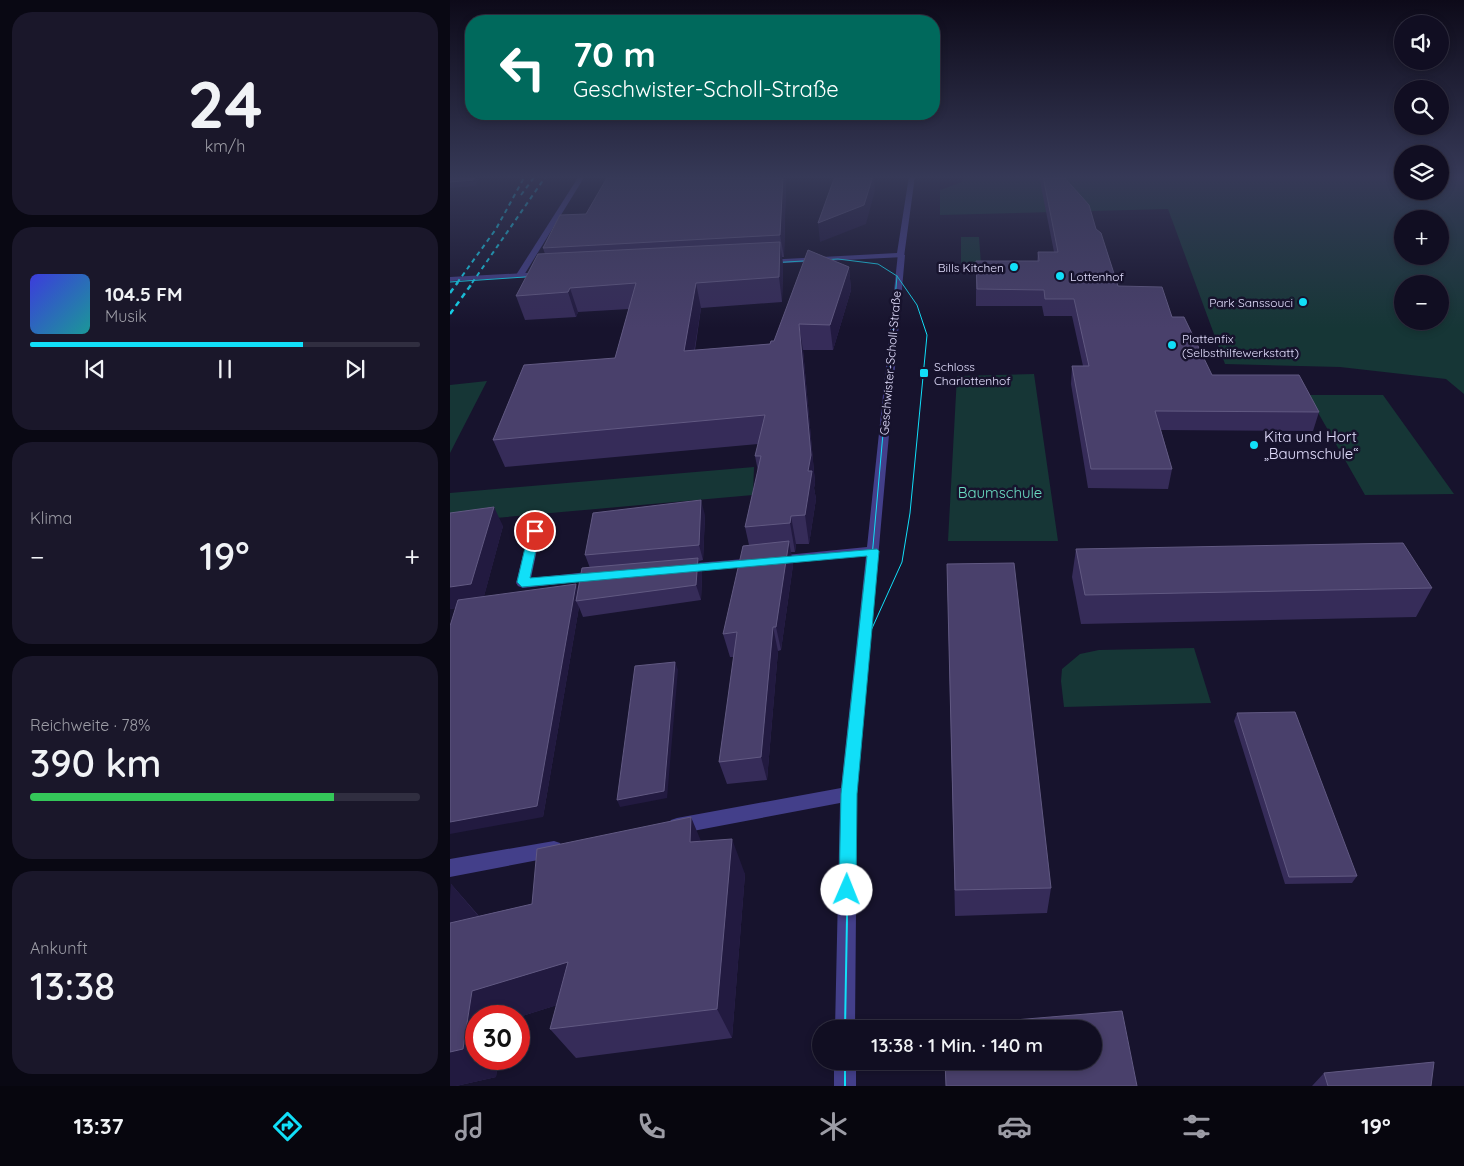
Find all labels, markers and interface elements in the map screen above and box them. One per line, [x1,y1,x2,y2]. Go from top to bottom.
map controls [1394,15,1449,330]
button: sound [1394,15,1449,70]
text: 70 m [573,32,656,76]
icon: left [490,35,555,100]
text: 24 [187,63,263,144]
text: Geschwister-Scholl-Straße [573,75,839,103]
button: search [1394,80,1449,135]
text: km/h [205,136,245,156]
button: layers [1394,145,1449,200]
button: + [1394,210,1449,265]
place label: Bills Kitchen [938,260,1004,275]
marker: Bills Kitchen [1008,261,1020,273]
place label: Lottenhof [1070,269,1124,284]
marker: Lottenhof [1054,270,1066,282]
button: − [1394,275,1449,330]
text: 104.5 FM [105,282,182,306]
street label: Geschwister-Scholl-Straße [876,290,904,436]
place label: Park Sanssouci [1209,295,1293,310]
marker: Park Sanssouci [1297,296,1309,308]
text: Musik [105,306,147,326]
place label: Plattenfix (Selbsthilfewerkstatt) [1182,331,1299,360]
marker: Plattenfix (Selbsthilfewerkstatt) [1166,339,1178,351]
icon: previous [81,355,109,383]
icon: pause [211,355,239,383]
icon: next [341,355,369,383]
place label: Schloss Charlottenhof [934,359,1011,388]
marker: Schloss Charlottenhof [918,367,930,379]
place label: Kita und Hort „Baumschule“ [1264,427,1359,463]
marker: Kita und Hort „Baumschule“ [1248,439,1260,451]
park label: Baumschule [958,483,1042,502]
text: Klima [30,508,72,528]
pin [514,510,556,552]
icon: arrive [521,517,549,545]
text: 19° [199,532,249,580]
text: − [30,539,45,574]
text: + [404,539,420,574]
text: Reichweite · 78% [30,715,150,735]
text: 390 km [30,739,162,787]
position arrow [820,863,872,915]
text: Ankunft [30,938,88,958]
text: 13:38 [30,962,115,1010]
speed limit sign: 30 [465,1005,530,1070]
text: 13:38 · 1 Min. · 140 m [871,1033,1043,1057]
icon: directions [270,1109,305,1144]
icon: music [452,1109,487,1144]
icon: phone [634,1109,669,1144]
icon: climate [816,1109,851,1144]
icon: car [997,1109,1032,1144]
icon: filters [1179,1109,1214,1144]
text: 13:37 [73,1112,124,1140]
text: 19° [1361,1112,1391,1140]

